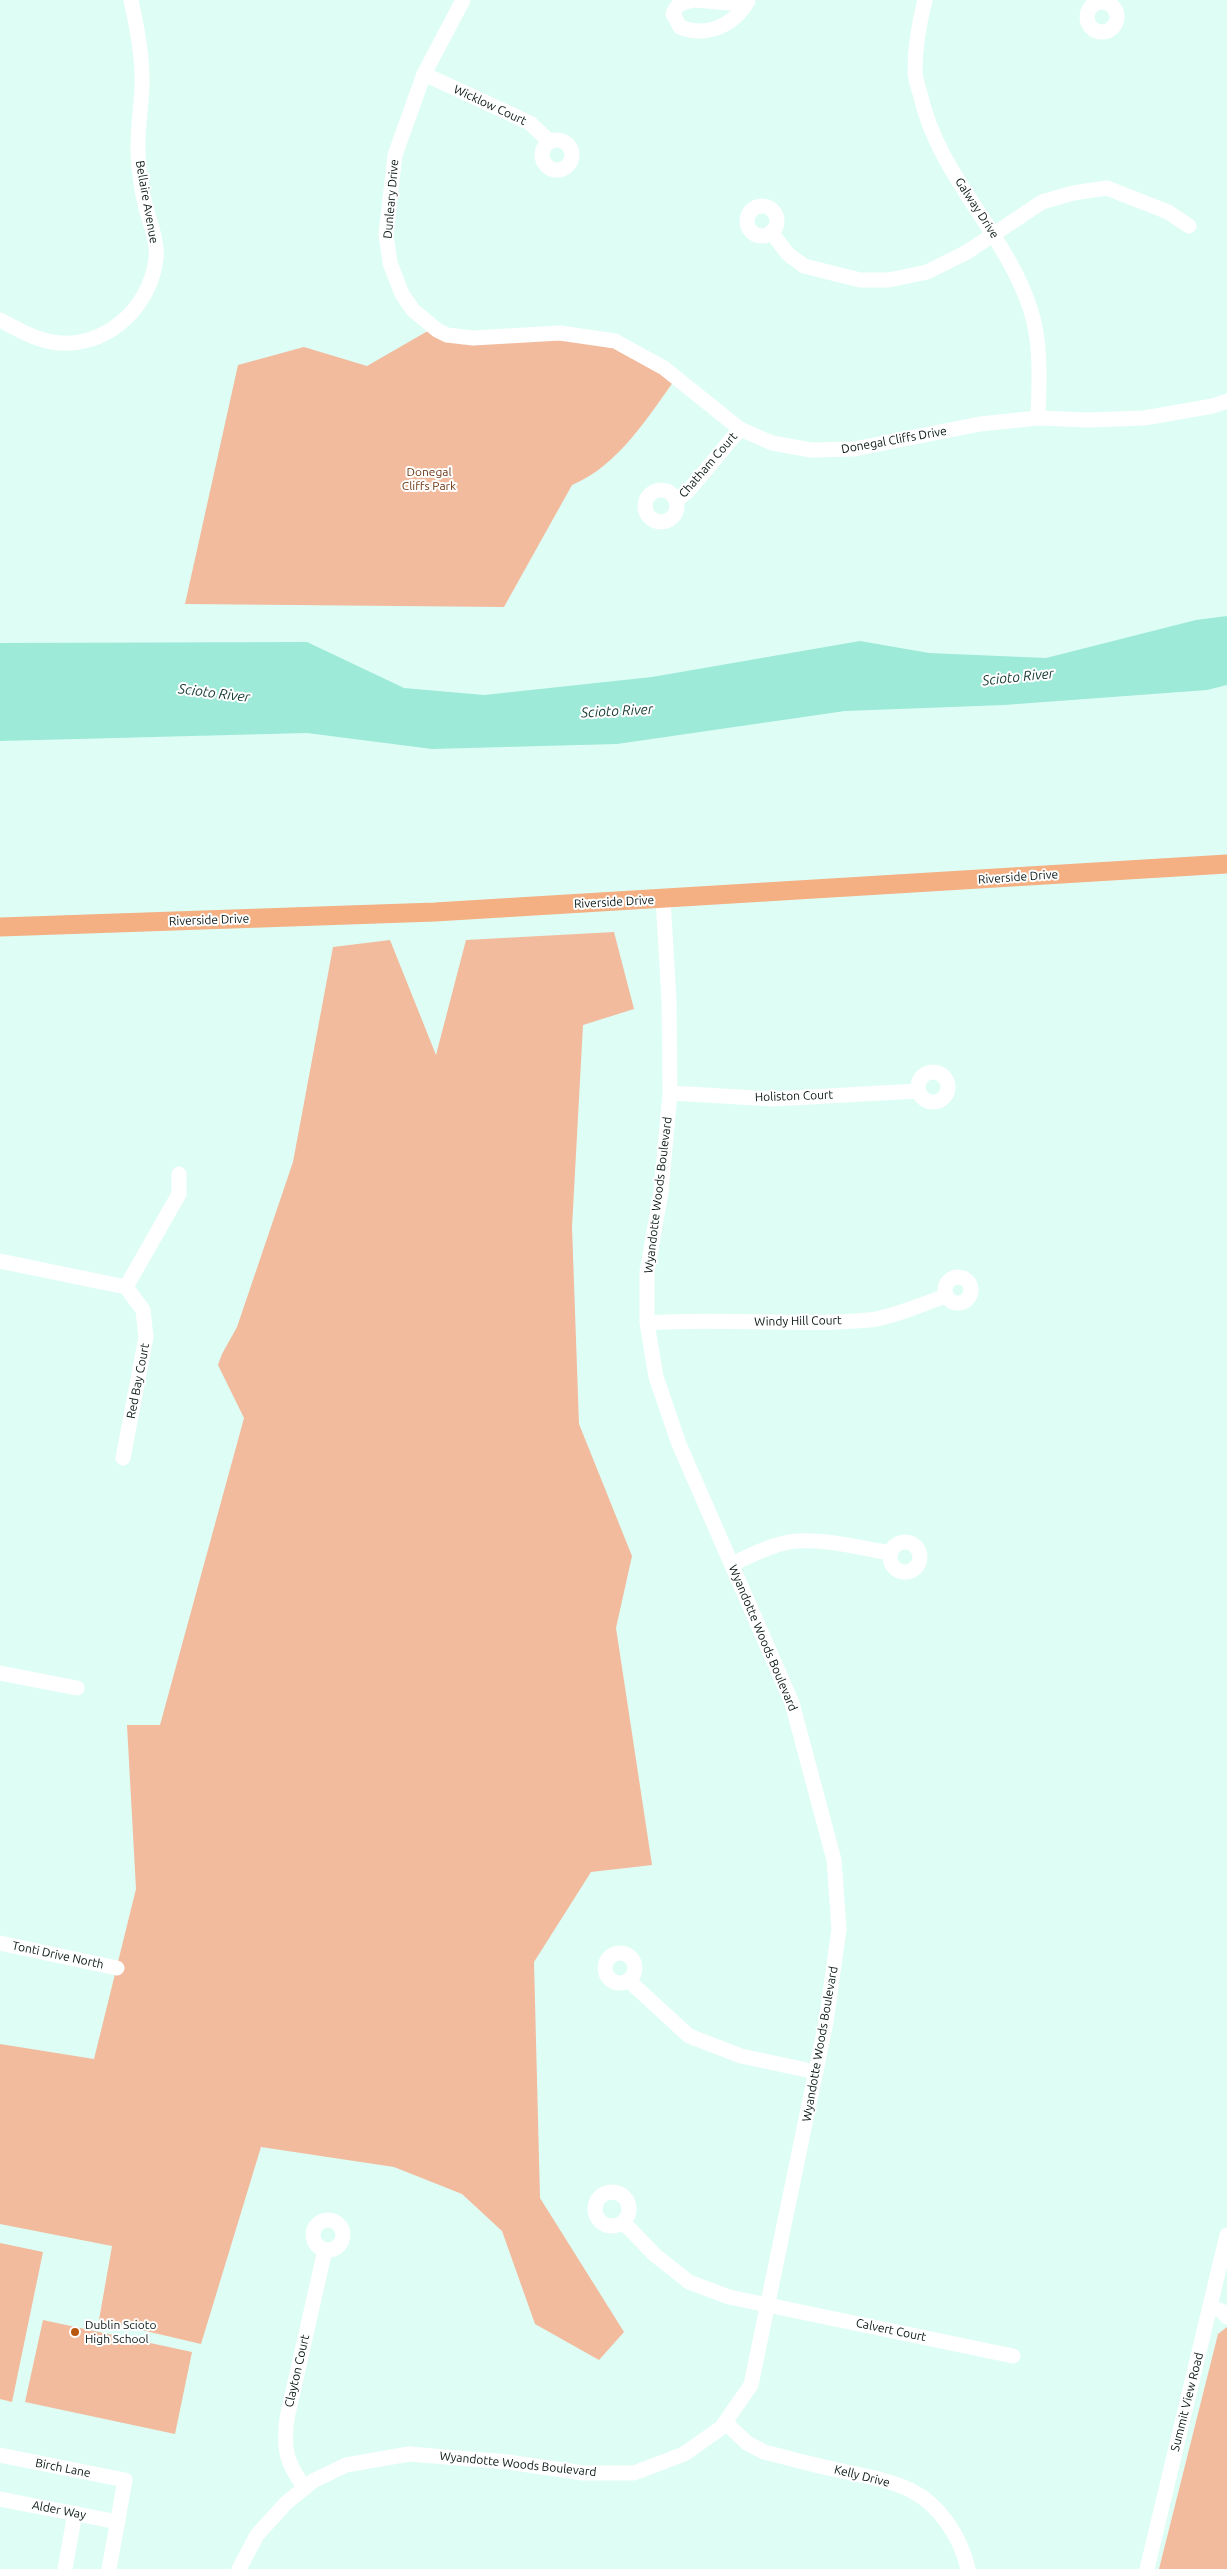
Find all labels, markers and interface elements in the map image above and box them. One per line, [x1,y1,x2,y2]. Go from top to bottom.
street label: Wicklow Court [451,82,529,128]
street label: Bellaire Avenue [133,159,161,245]
street label: Dunleary Drive [380,159,402,239]
street label: Galway Drive [952,175,1002,241]
street label: Donegal Cliffs Drive [840,424,948,456]
street label: Chatham Court [676,429,740,501]
park label: Donegal Cliffs Park [402,465,456,493]
water label: Scioto River [981,665,1055,689]
water label: Scioto River [177,680,251,706]
water label: Scioto River [581,701,653,721]
street label: Riverside Drive [977,867,1059,887]
street label: Riverside Drive [574,893,654,911]
street label: Riverside Drive [169,911,249,929]
street label: Holiston Court [755,1087,833,1105]
street label: Wyandotte Woods Boulevard [641,1116,675,1274]
street label: Windy Hill Court [754,1313,842,1329]
street label: Red Bay Court [124,1342,152,1420]
street label: Wyandotte Woods Boulevard [726,1563,800,1713]
street label: Tonti Drive North [11,1938,105,1972]
street label: Wyandotte Woods Boulevard [799,1965,841,2123]
street label: Calvert Court [854,2316,928,2344]
place label: Dublin Scioto High School [85,2318,157,2346]
marker: Dublin Scioto High School [69,2326,81,2338]
street label: Clayton Court [282,2333,312,2409]
street label: Summit View Road [1168,2351,1206,2453]
street label: Wyandotte Woods Boulevard [439,2449,597,2479]
street label: Birch Lane [34,2456,92,2480]
street label: Kelly Drive [833,2462,891,2490]
street label: Alder Way [31,2498,87,2522]

